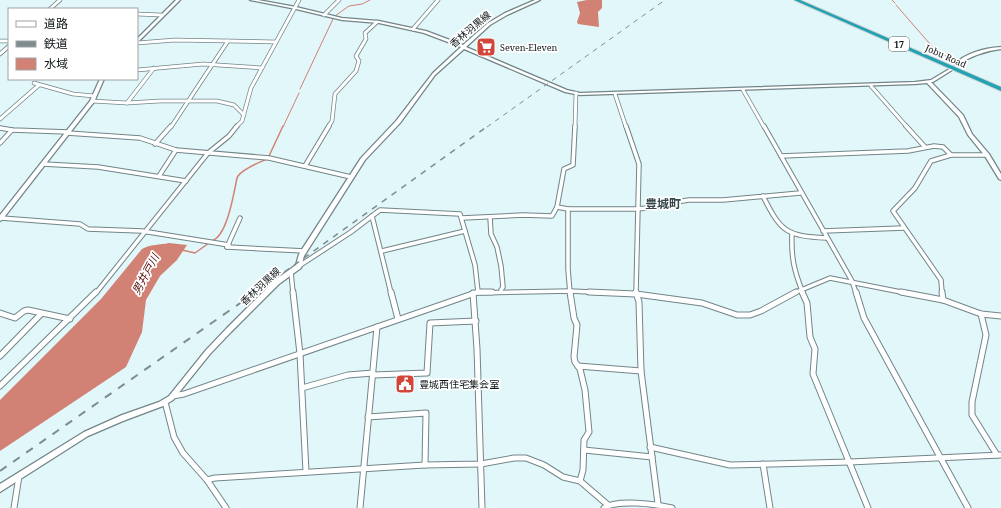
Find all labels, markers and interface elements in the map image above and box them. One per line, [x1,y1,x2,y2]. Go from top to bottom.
legend [8,8,138,80]
street label: 香林羽黒線 [446,8,494,50]
text: 道路 [44,15,68,32]
text: 鉄道 [44,35,68,52]
supermarket icon: Seven-Eleven [475,36,497,58]
road number: 17 [889,37,909,51]
place label: Seven-Eleven [500,41,558,54]
street label: Jobu Road [922,41,969,71]
text: 水域 [44,55,68,72]
district label: 豊城町 [645,195,681,212]
water label: 男井戸川 [128,250,162,297]
street label: 香林羽黒線 [237,264,283,308]
public building icon: 豊城西住宅集会室 [394,373,416,395]
place label: 豊城西住宅集会室 [419,377,499,391]

